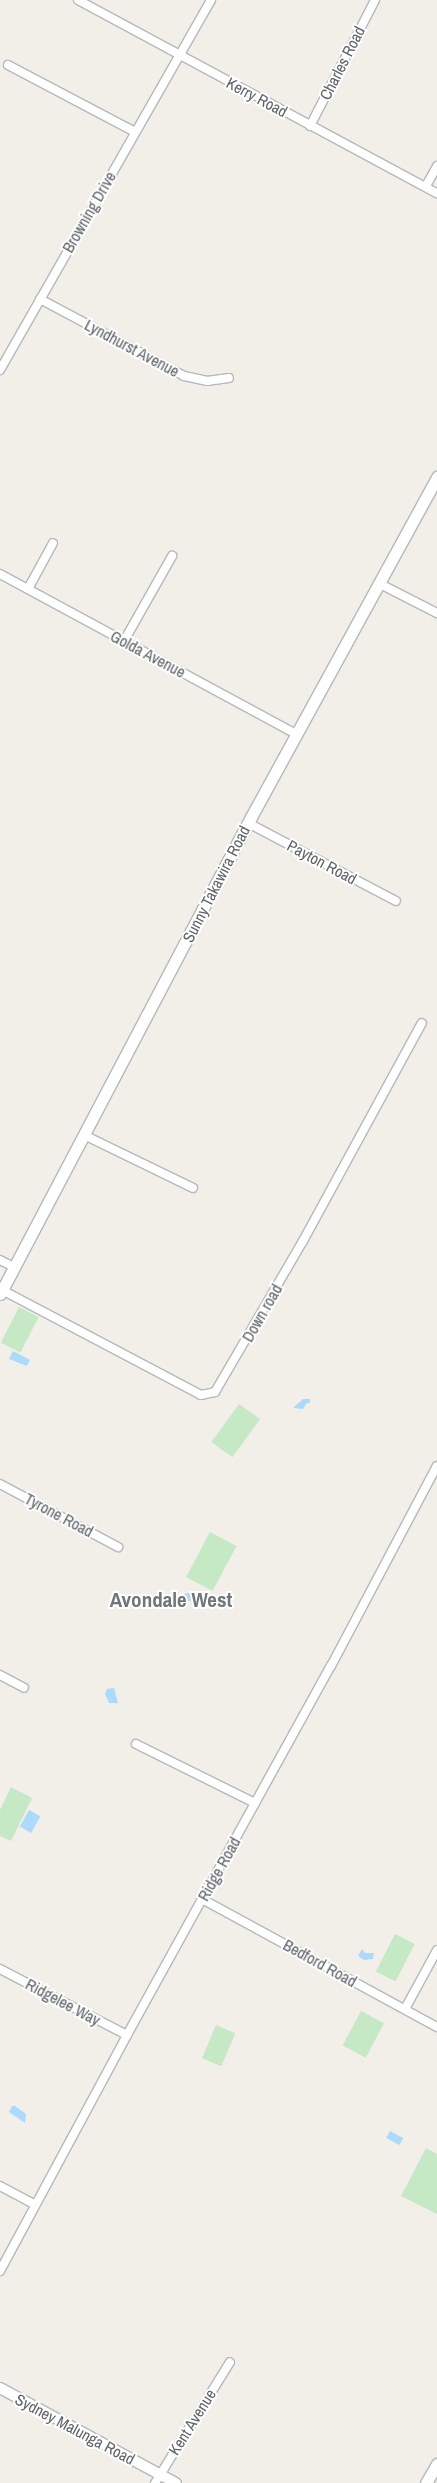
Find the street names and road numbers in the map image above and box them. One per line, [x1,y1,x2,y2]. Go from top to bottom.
street label: Charles Road [315,23,369,103]
street label: Kerry Road [223,73,291,121]
street label: Browning Drive [58,168,120,256]
street label: Lyndhurst Avenue [81,315,183,381]
street label: Golda Avenue [107,626,189,682]
street label: Sunny Takawira Road [178,822,254,946]
street label: Payton Road [284,836,360,888]
street label: Down road [238,1281,286,1345]
street label: Tyrone Road [21,1489,97,1541]
street label: Ridge Road [194,1834,244,1904]
street label: Bedford Road [280,1935,360,1991]
street label: Ridgelee Way [22,1974,104,2030]
street label: Kent Avenue [164,2385,220,2459]
street label: Sydney Malunga Road [12,2389,138,2469]

